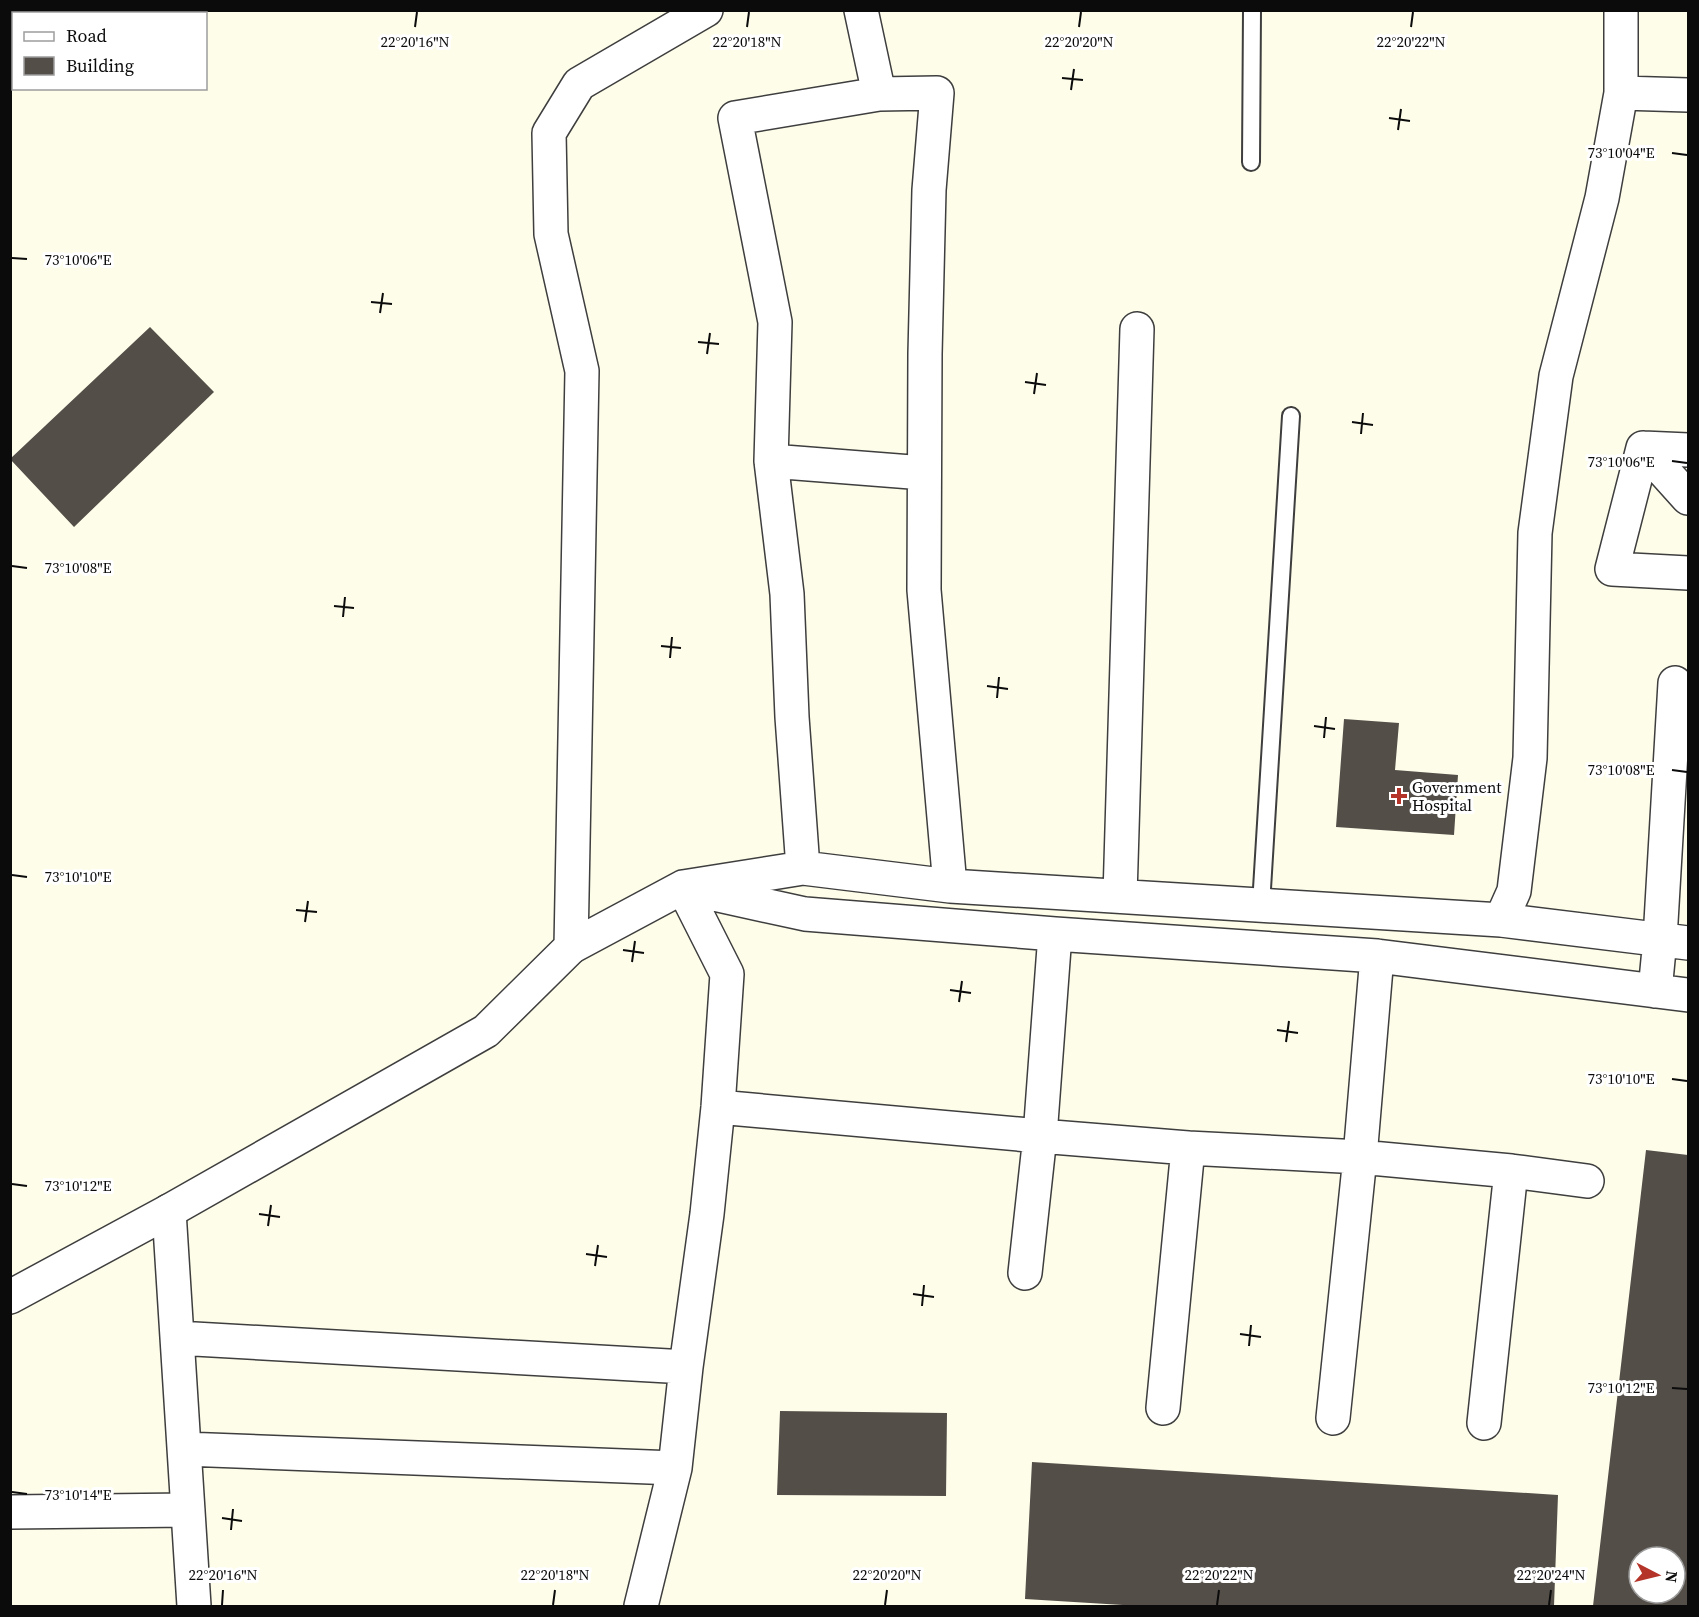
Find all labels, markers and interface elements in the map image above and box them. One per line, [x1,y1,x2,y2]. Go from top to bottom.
legend [12,12,207,90]
text: Road [66,23,107,48]
text: 22°20'16"N [380,31,450,52]
text: 22°20'18"N [712,31,782,52]
text: 22°20'20"N [1044,31,1114,52]
text: 22°20'22"N [1376,31,1446,52]
text: Building [66,53,134,78]
text: 73°10'04"E [1587,142,1655,163]
text: 73°10'06"E [44,249,112,270]
text: 73°10'06"E [1587,451,1655,472]
text: 73°10'08"E [44,557,112,578]
text: 73°10'08"E [1587,759,1655,780]
place label: Government Hospital [1412,776,1502,816]
marker: Government Hospital [1390,787,1408,805]
text: 73°10'10"E [44,866,112,887]
text: 73°10'10"E [1587,1068,1655,1089]
text: 73°10'12"E [44,1175,112,1196]
text: 73°10'12"E [1587,1377,1655,1398]
text: 73°10'14"E [44,1484,112,1505]
north arrow [1627,1545,1687,1605]
text: 22°20'16"N [188,1564,258,1585]
text: 22°20'18"N [520,1564,590,1585]
text: 22°20'20"N [852,1564,922,1585]
text: 22°20'22"N [1184,1564,1254,1585]
text: 22°20'24"N [1516,1564,1586,1585]
text: N [1660,1570,1684,1584]

